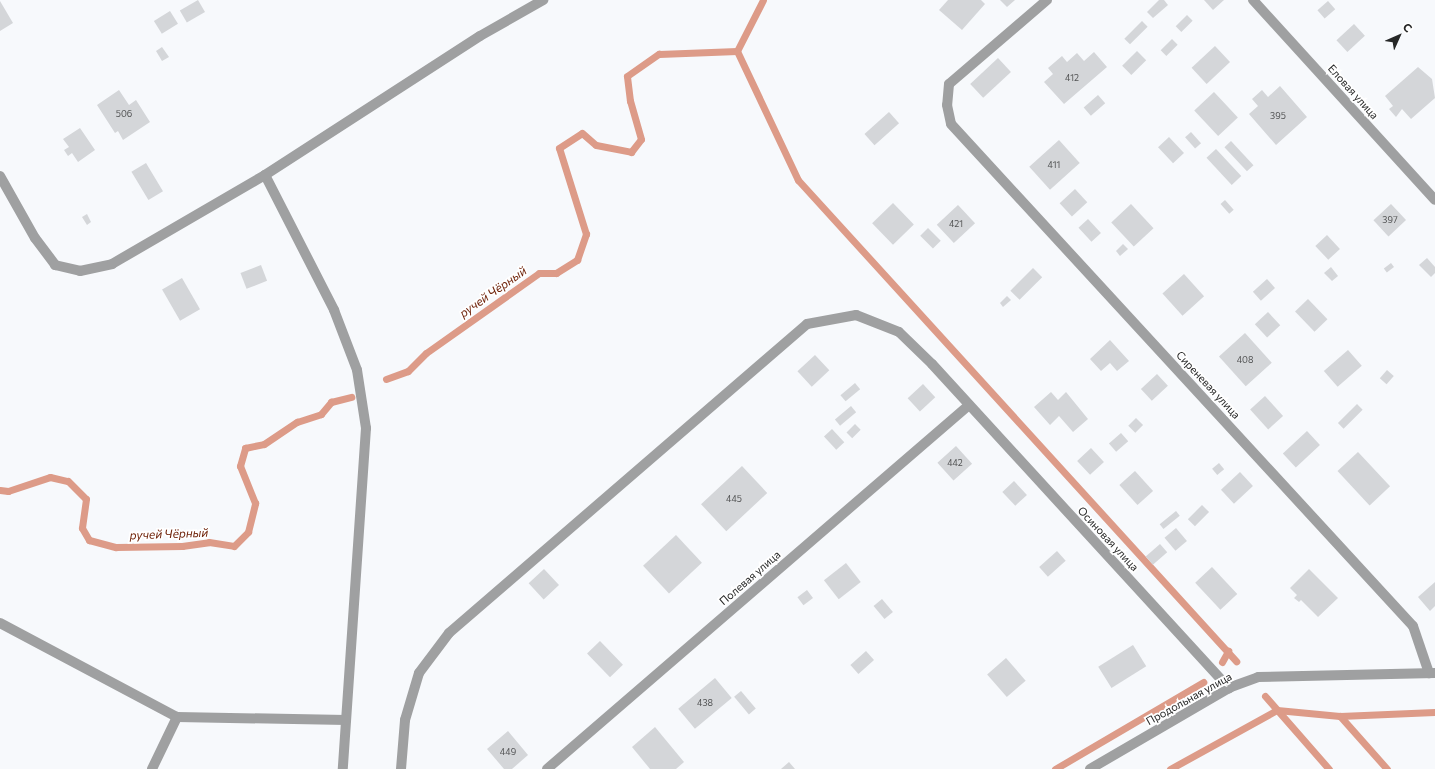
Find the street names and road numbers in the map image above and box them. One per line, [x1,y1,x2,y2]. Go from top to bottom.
street label: Еловая улица [1325,62,1381,122]
street label: Сиреневая улица [1173,348,1243,422]
street label: Осиновая улица [1075,504,1141,574]
street label: Полевая улица [717,548,783,608]
street label: Продольная улица [1144,670,1234,728]

